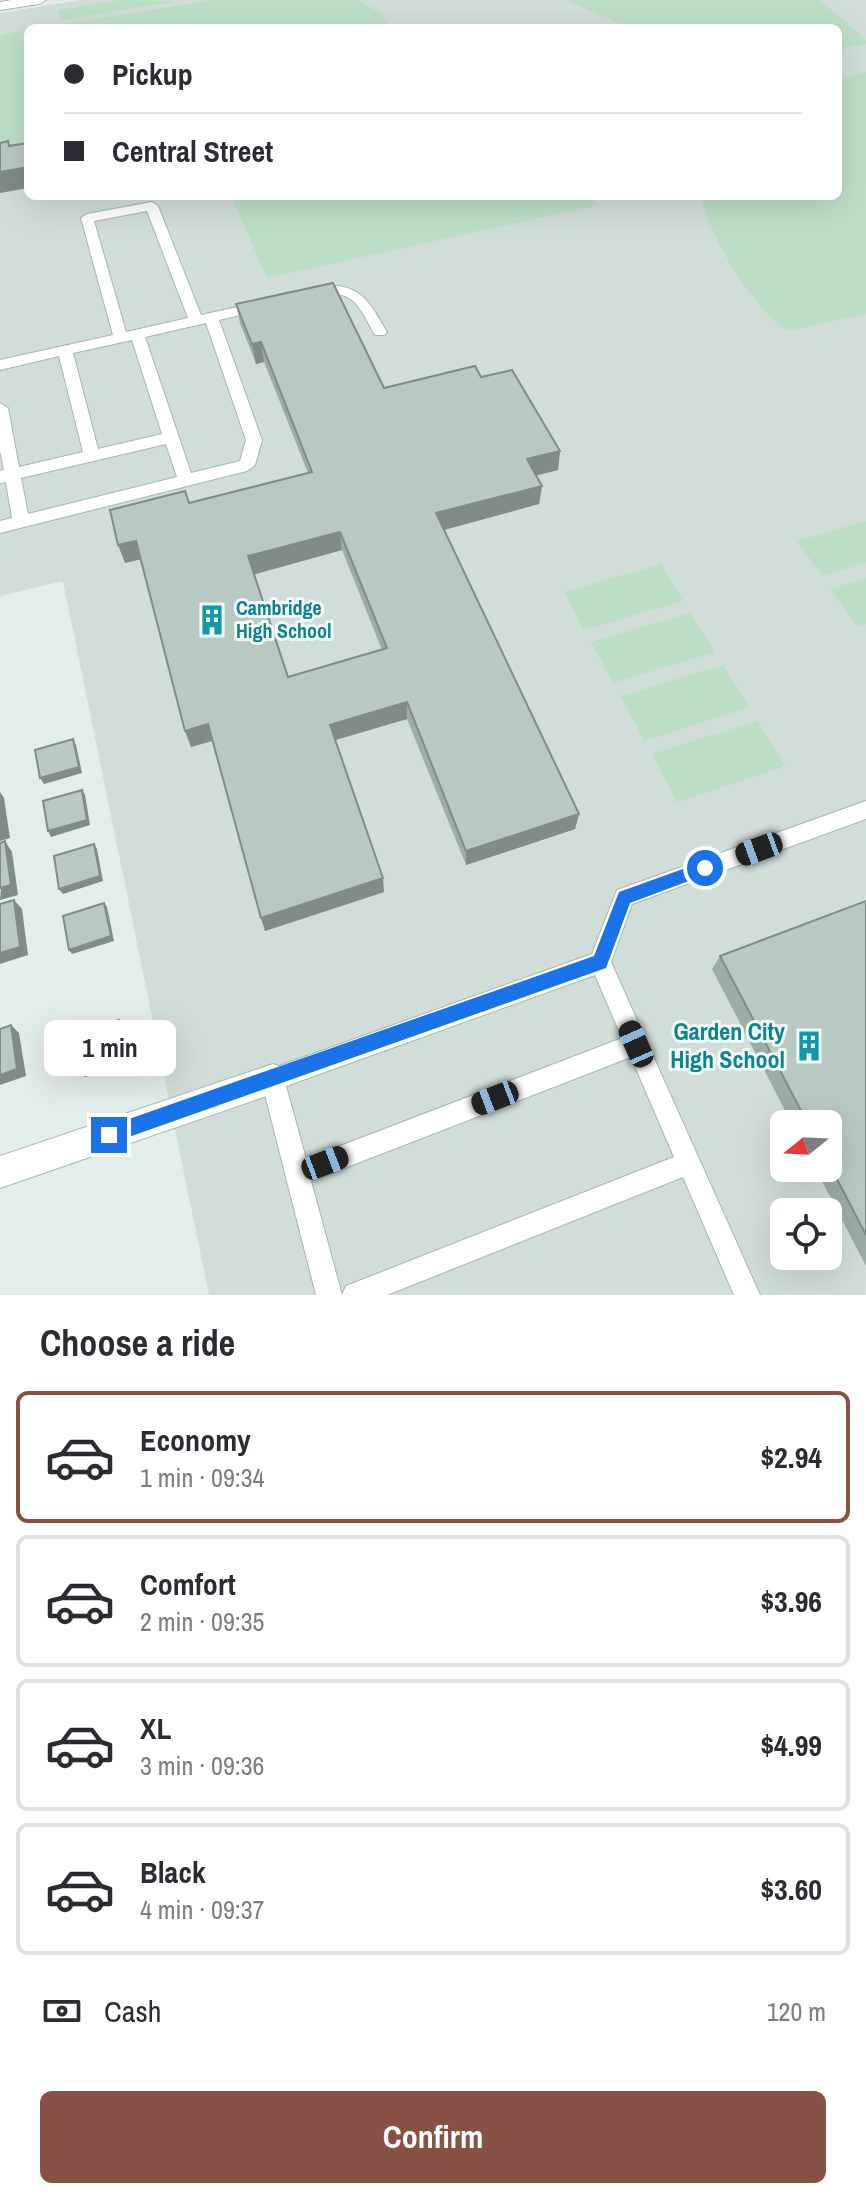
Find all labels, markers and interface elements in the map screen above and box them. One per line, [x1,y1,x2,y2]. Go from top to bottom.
text: Pickup [112,54,193,94]
text: Central Street [112,131,273,171]
place label: Cambridge High School [236,594,332,644]
building icon: Cambridge High School [195,603,229,637]
car [732,830,786,868]
route start [687,850,723,886]
place label: Garden City High School [670,1015,785,1075]
car [615,1017,657,1071]
callout: 1 min [43,1019,175,1075]
building icon: Garden City High School [792,1029,826,1063]
text: 1 min [82,1030,138,1065]
car [468,1078,522,1118]
north arrow [770,1110,842,1182]
map controls [770,1110,842,1270]
route end [91,1117,127,1153]
car [298,1143,352,1183]
button: locate [770,1198,842,1270]
text: Choose a ride [40,1319,235,1367]
text: Economy [140,1420,251,1460]
icon: car [44,1421,116,1493]
text: $2.94 [760,1437,822,1477]
text: 1 min · 09:34 [140,1460,264,1495]
text: Comfort [140,1564,236,1604]
icon: car [44,1565,116,1637]
text: $3.96 [760,1581,822,1621]
text: 2 min · 09:35 [140,1604,264,1639]
text: XL [140,1708,171,1748]
icon: car [44,1709,116,1781]
text: $4.99 [760,1725,822,1765]
text: 3 min · 09:36 [140,1748,264,1783]
text: Black [140,1852,206,1892]
icon: car [44,1853,116,1925]
text: $3.60 [760,1869,822,1909]
text: 4 min · 09:37 [140,1892,264,1927]
icon: cash [40,1989,84,2033]
text: Cash [104,1991,161,2031]
text: 120 m [767,1994,826,2029]
button: Confirm [40,2091,826,2183]

